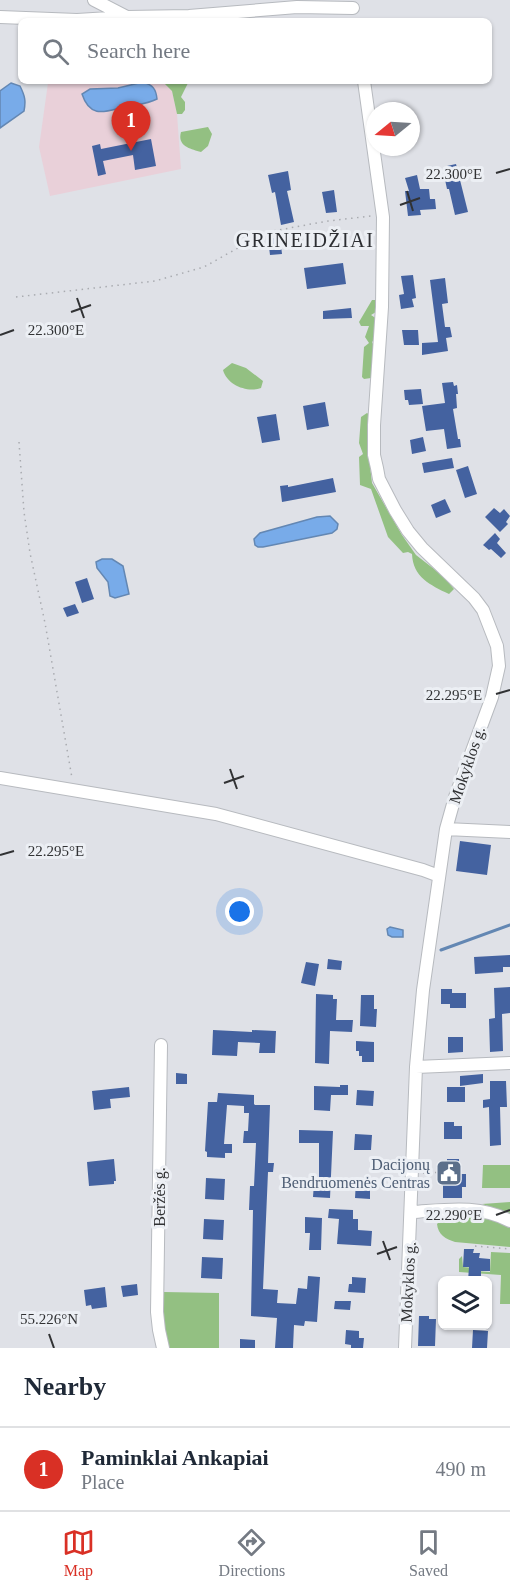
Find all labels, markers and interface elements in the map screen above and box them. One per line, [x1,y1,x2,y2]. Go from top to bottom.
search box [18,18,492,84]
icon: search [39,35,72,68]
text: Search here [87,38,190,63]
pin: 1 [112,102,150,151]
north arrow [366,102,420,156]
text: 22.300°E [426,166,482,182]
district label: GRINEIDŽIAI [236,229,374,251]
text: 22.300°E [28,322,84,338]
text: 22.295°E [426,687,482,703]
street label: Mokyklos g. [446,724,489,806]
text: 22.295°E [28,843,84,859]
your location [225,897,254,926]
place label: Dacijonų Bendruomenės Centras [281,1156,431,1191]
public building icon: Dacijonų Bendruomenės Centras [434,1158,464,1188]
street label: Beržės g. [151,1167,169,1227]
text: 22.290°E [426,1207,482,1223]
street label: Mokyklos g. [397,1241,420,1323]
map controls [438,1276,492,1330]
button: layers [438,1276,492,1330]
text: 55.226°N [20,1311,78,1327]
text: Nearby [24,1372,106,1401]
text: Paminklai Ankapiai [81,1445,269,1470]
text: 1 [39,1458,49,1480]
text: 490 m [435,1458,486,1480]
text: Place [81,1471,124,1493]
tab: Map [62,1526,95,1580]
tab: Directions [219,1526,285,1580]
tab: Saved [409,1526,448,1580]

